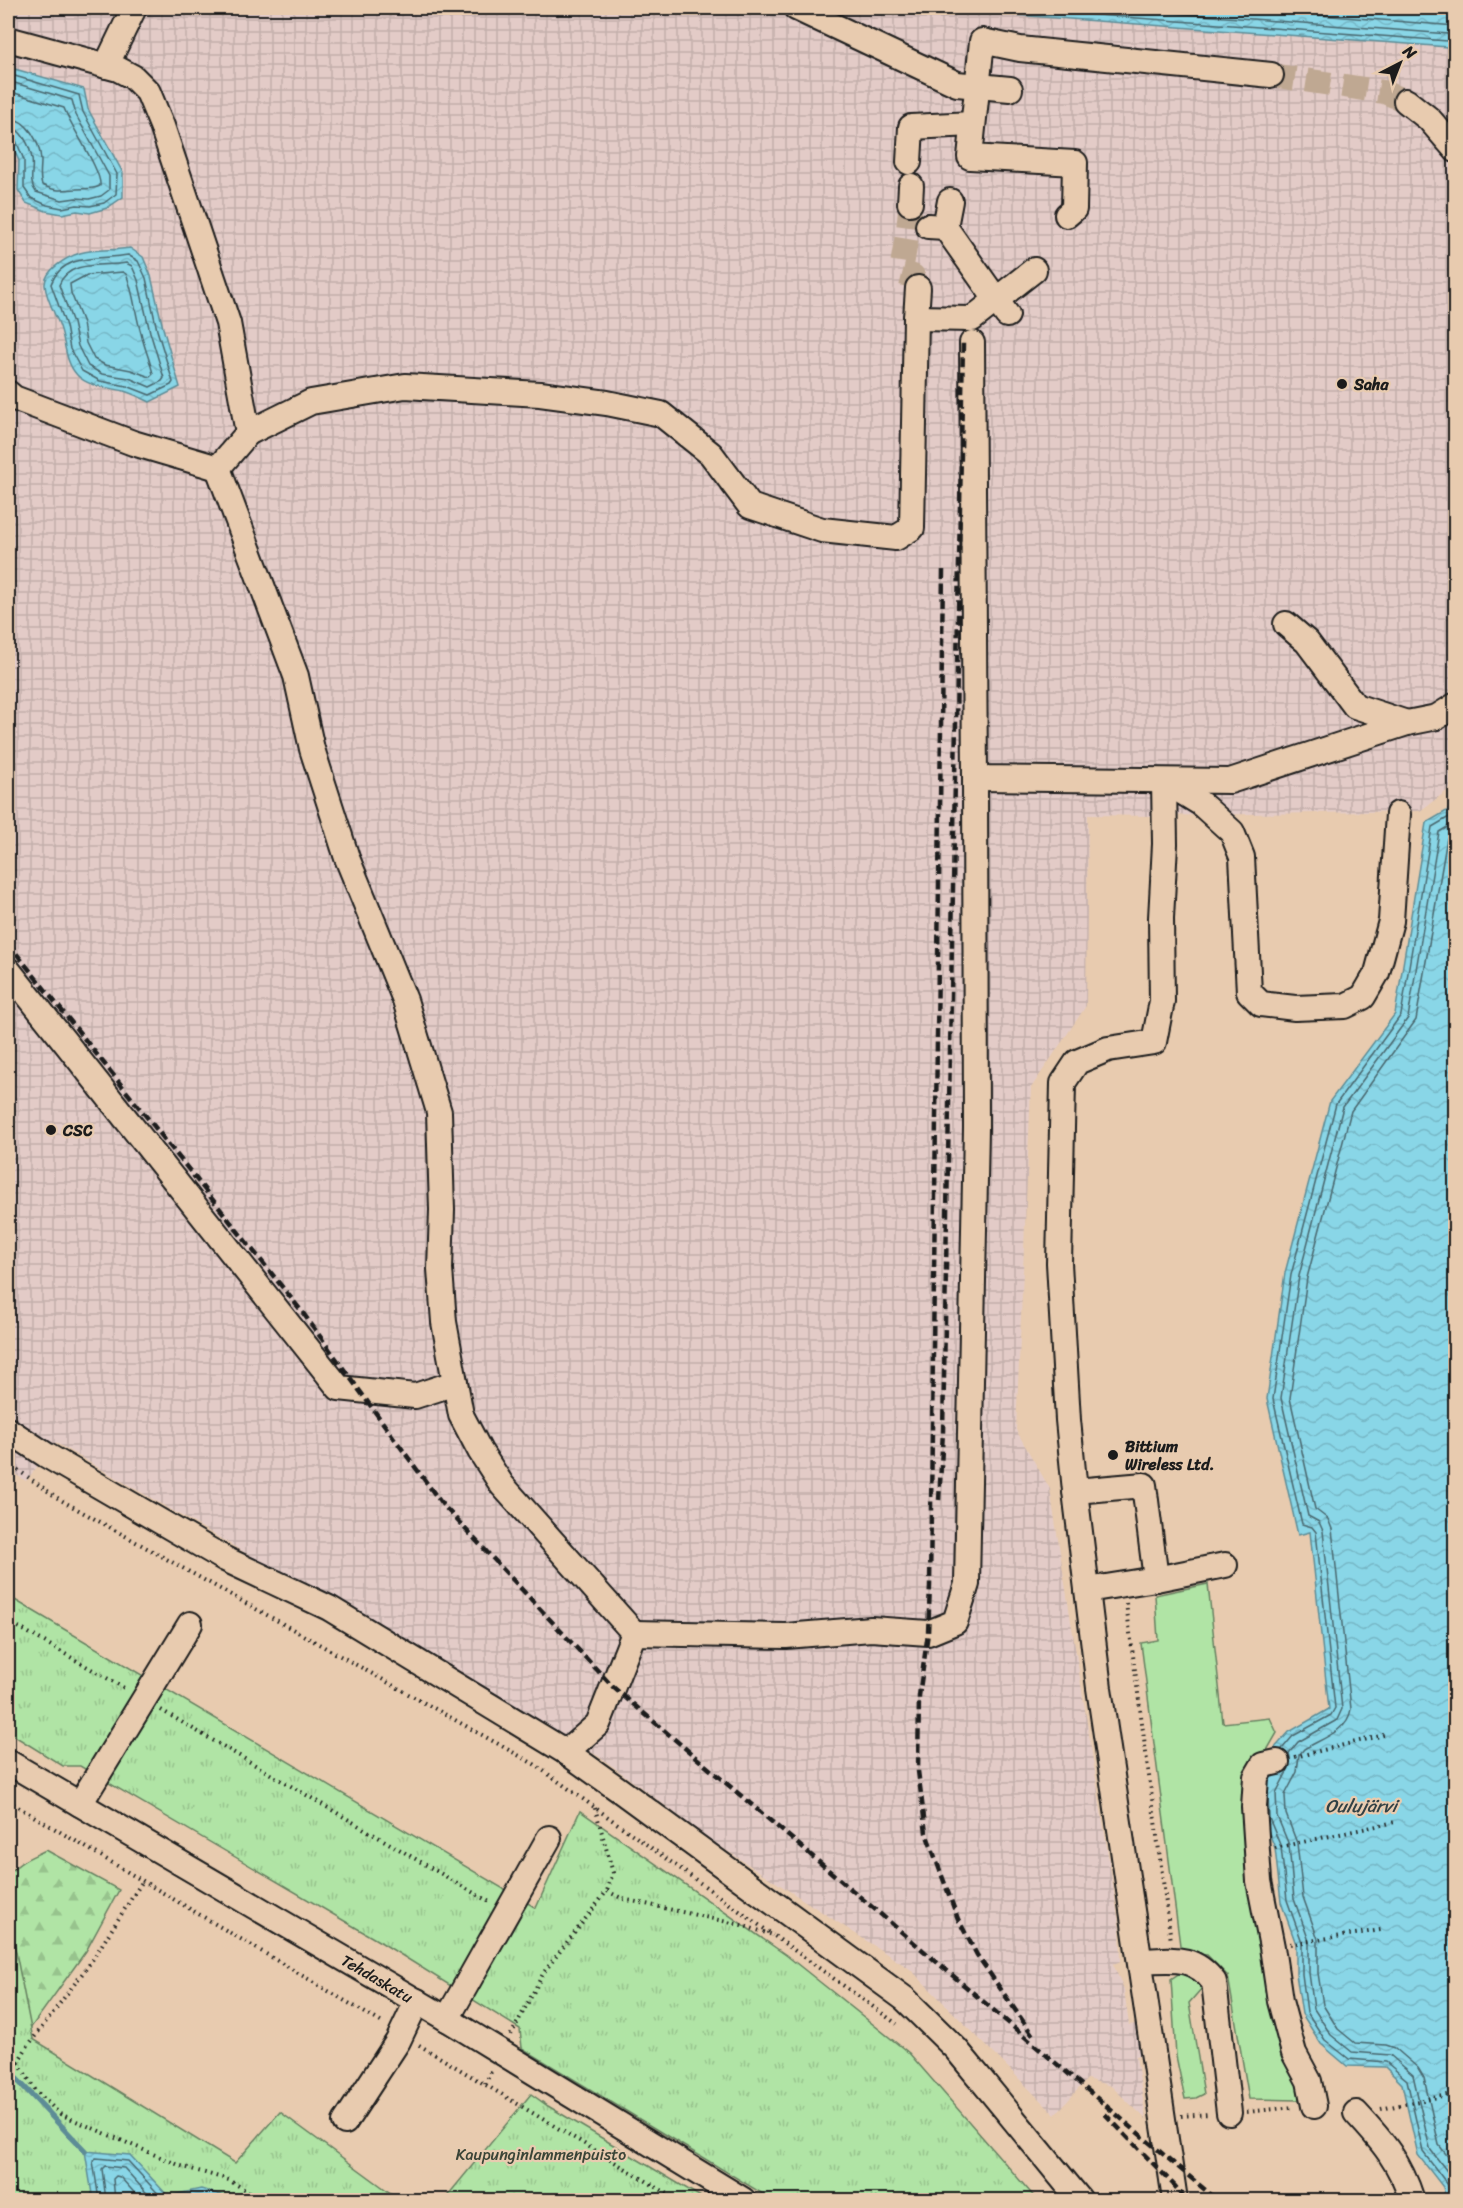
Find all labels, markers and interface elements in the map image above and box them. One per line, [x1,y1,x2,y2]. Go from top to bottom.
north arrow [1370,33,1430,93]
text: N [1395,37,1424,67]
place label: Saha [1353,370,1389,399]
marker: Saha [1335,377,1349,391]
place label: CSC [62,1116,93,1145]
marker: CSC [44,1123,58,1137]
place label: Bittium Wireless Ltd. [1125,1432,1215,1479]
marker: Bittium Wireless Ltd. [1106,1448,1120,1462]
water label: Oulujärvi [1325,1790,1401,1822]
street label: Tehdaskatu [336,1946,419,2011]
park label: Kaupunginlammenpuisto [456,2140,626,2169]

